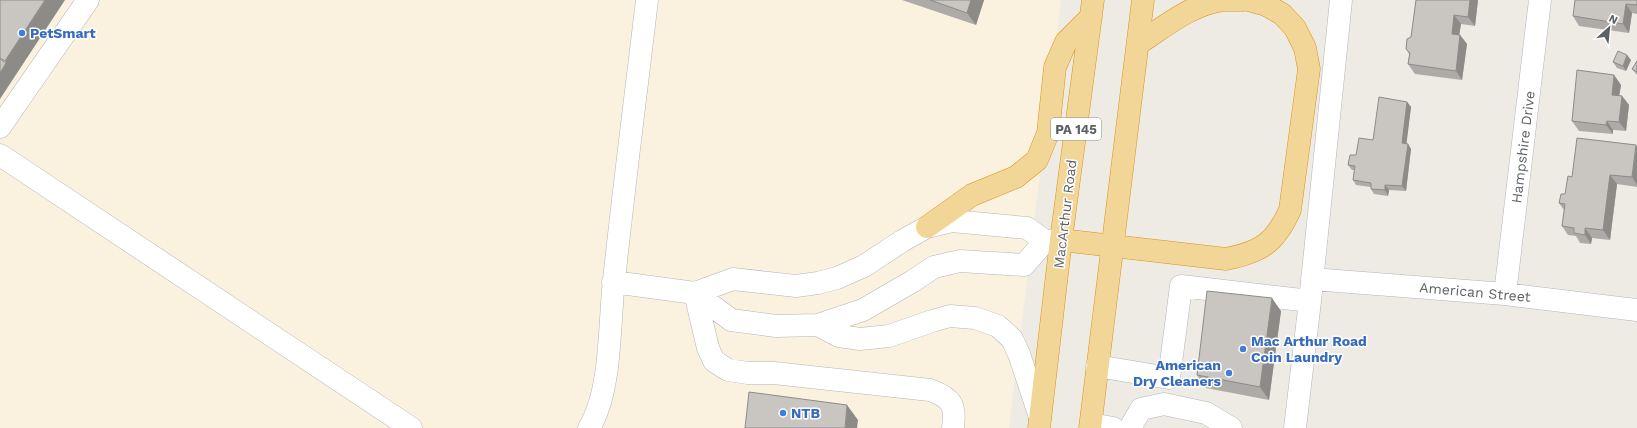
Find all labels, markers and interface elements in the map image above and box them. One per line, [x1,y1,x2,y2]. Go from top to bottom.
north arrow [1589,8,1629,48]
text: N [1607,12,1620,27]
place label: PetSmart [30,25,96,41]
marker: PetSmart [17,28,27,38]
street label: Hampshire Drive [1508,90,1538,204]
road number: PA 145 [1051,118,1101,140]
street label: MacArthur Road [1050,159,1080,269]
street label: American Street [1419,279,1531,305]
place label: Mac Arthur Road Coin Laundry [1251,333,1367,365]
marker: Mac Arthur Road Coin Laundry [1238,344,1248,354]
place label: American Dry Cleaners [1133,357,1222,389]
marker: American Dry Cleaners [1224,368,1234,378]
place label: NTB [791,405,821,421]
marker: NTB [778,408,788,418]

